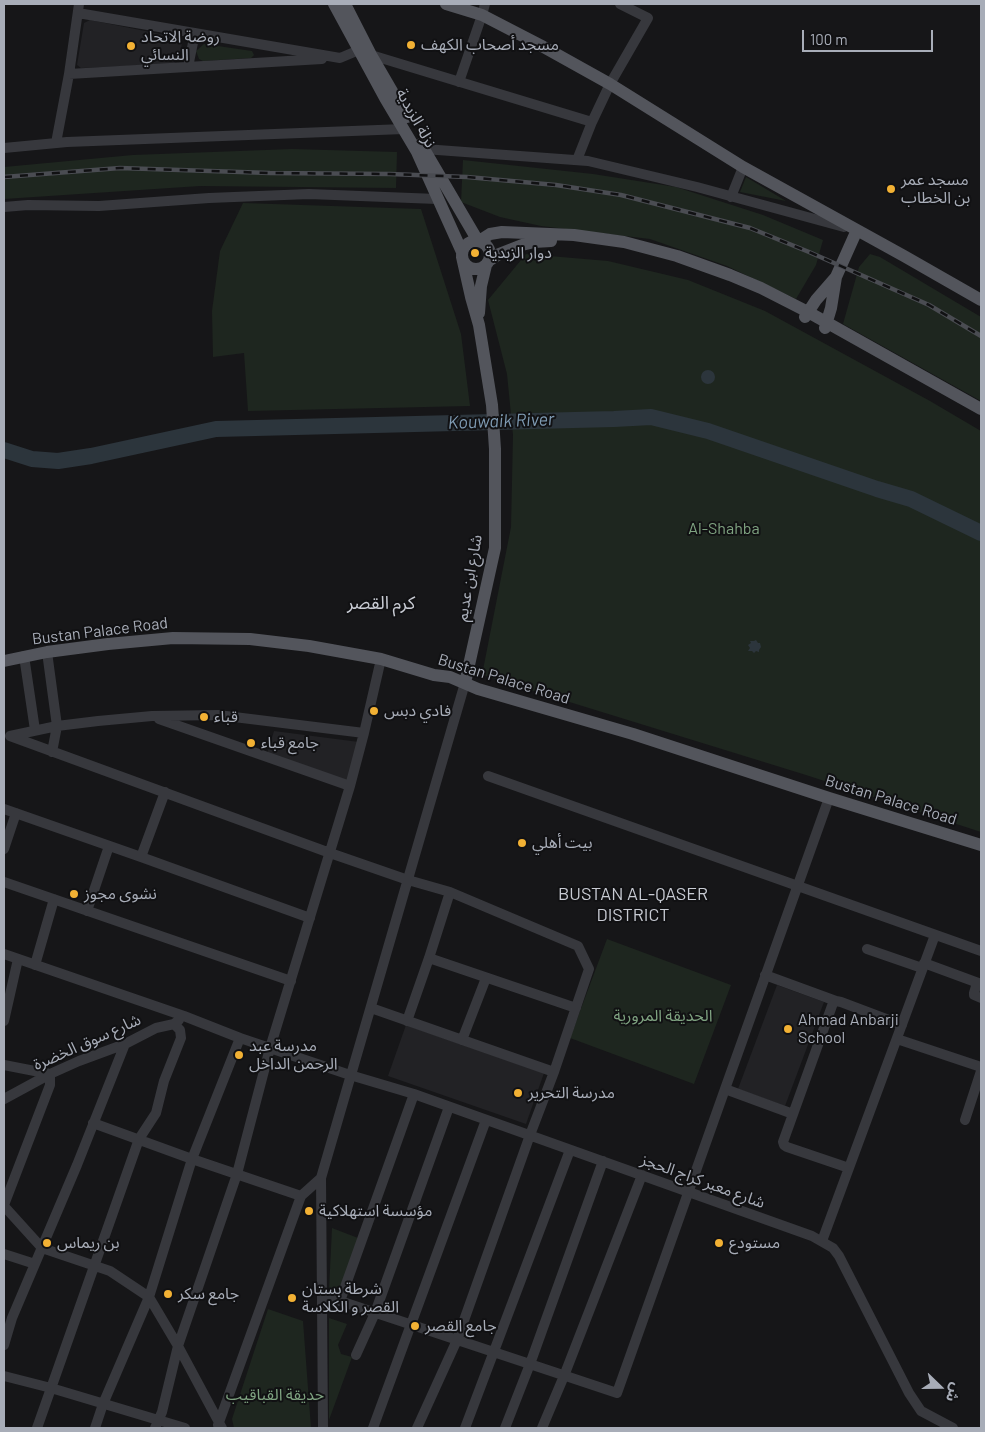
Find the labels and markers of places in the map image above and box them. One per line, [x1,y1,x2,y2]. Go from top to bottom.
place label: روضة الاتحاد النسائي [141,27,220,65]
place label: مسجد أصحاب الكهف [421,35,559,55]
marker: مسجد أصحاب الكهف [405,39,417,51]
marker: روضة الاتحاد النسائي [125,40,137,52]
place label: مسجد عمر بن الخطاب [901,170,970,208]
marker: مسجد عمر بن الخطاب [885,183,897,195]
place label: دوار الزبدية [485,243,552,263]
marker: دوار الزبدية [469,247,481,259]
place label: فادي دبس [384,701,451,721]
marker: فادي دبس [368,705,380,717]
place label: قباء [214,707,238,727]
marker: قباء [198,711,210,723]
place label: جامع قباء [261,733,319,753]
marker: جامع قباء [245,737,257,749]
place label: بيت أهلي [532,833,592,853]
marker: بيت أهلي [516,837,528,849]
place label: نشوى مجوز [84,884,157,904]
marker: نشوى مجوز [68,888,80,900]
place label: Ahmad Anbarji School [798,1010,899,1048]
marker: Ahmad Anbarji School [782,1023,794,1035]
place label: مدرسة عبد الرحمن الداخل [249,1036,338,1074]
marker: مدرسة عبد الرحمن الداخل [233,1049,245,1061]
place label: مدرسة التحرير [528,1083,615,1103]
marker: مدرسة التحرير [512,1087,524,1099]
place label: مؤسسة استهلاكية [319,1201,432,1221]
marker: مؤسسة استهلاكية [303,1205,315,1217]
place label: بن ريماس [57,1233,120,1253]
place label: مستودع [729,1233,780,1253]
marker: بن ريماس [41,1237,53,1249]
marker: مستودع [713,1237,725,1249]
place label: شرطة بستان القصر و الكلاسة [302,1279,399,1317]
place label: جامع سكر [178,1284,239,1304]
marker: جامع سكر [162,1288,174,1300]
marker: شرطة بستان القصر و الكلاسة [286,1292,298,1304]
place label: جامع القصر [425,1316,497,1336]
marker: جامع القصر [409,1320,421,1332]

